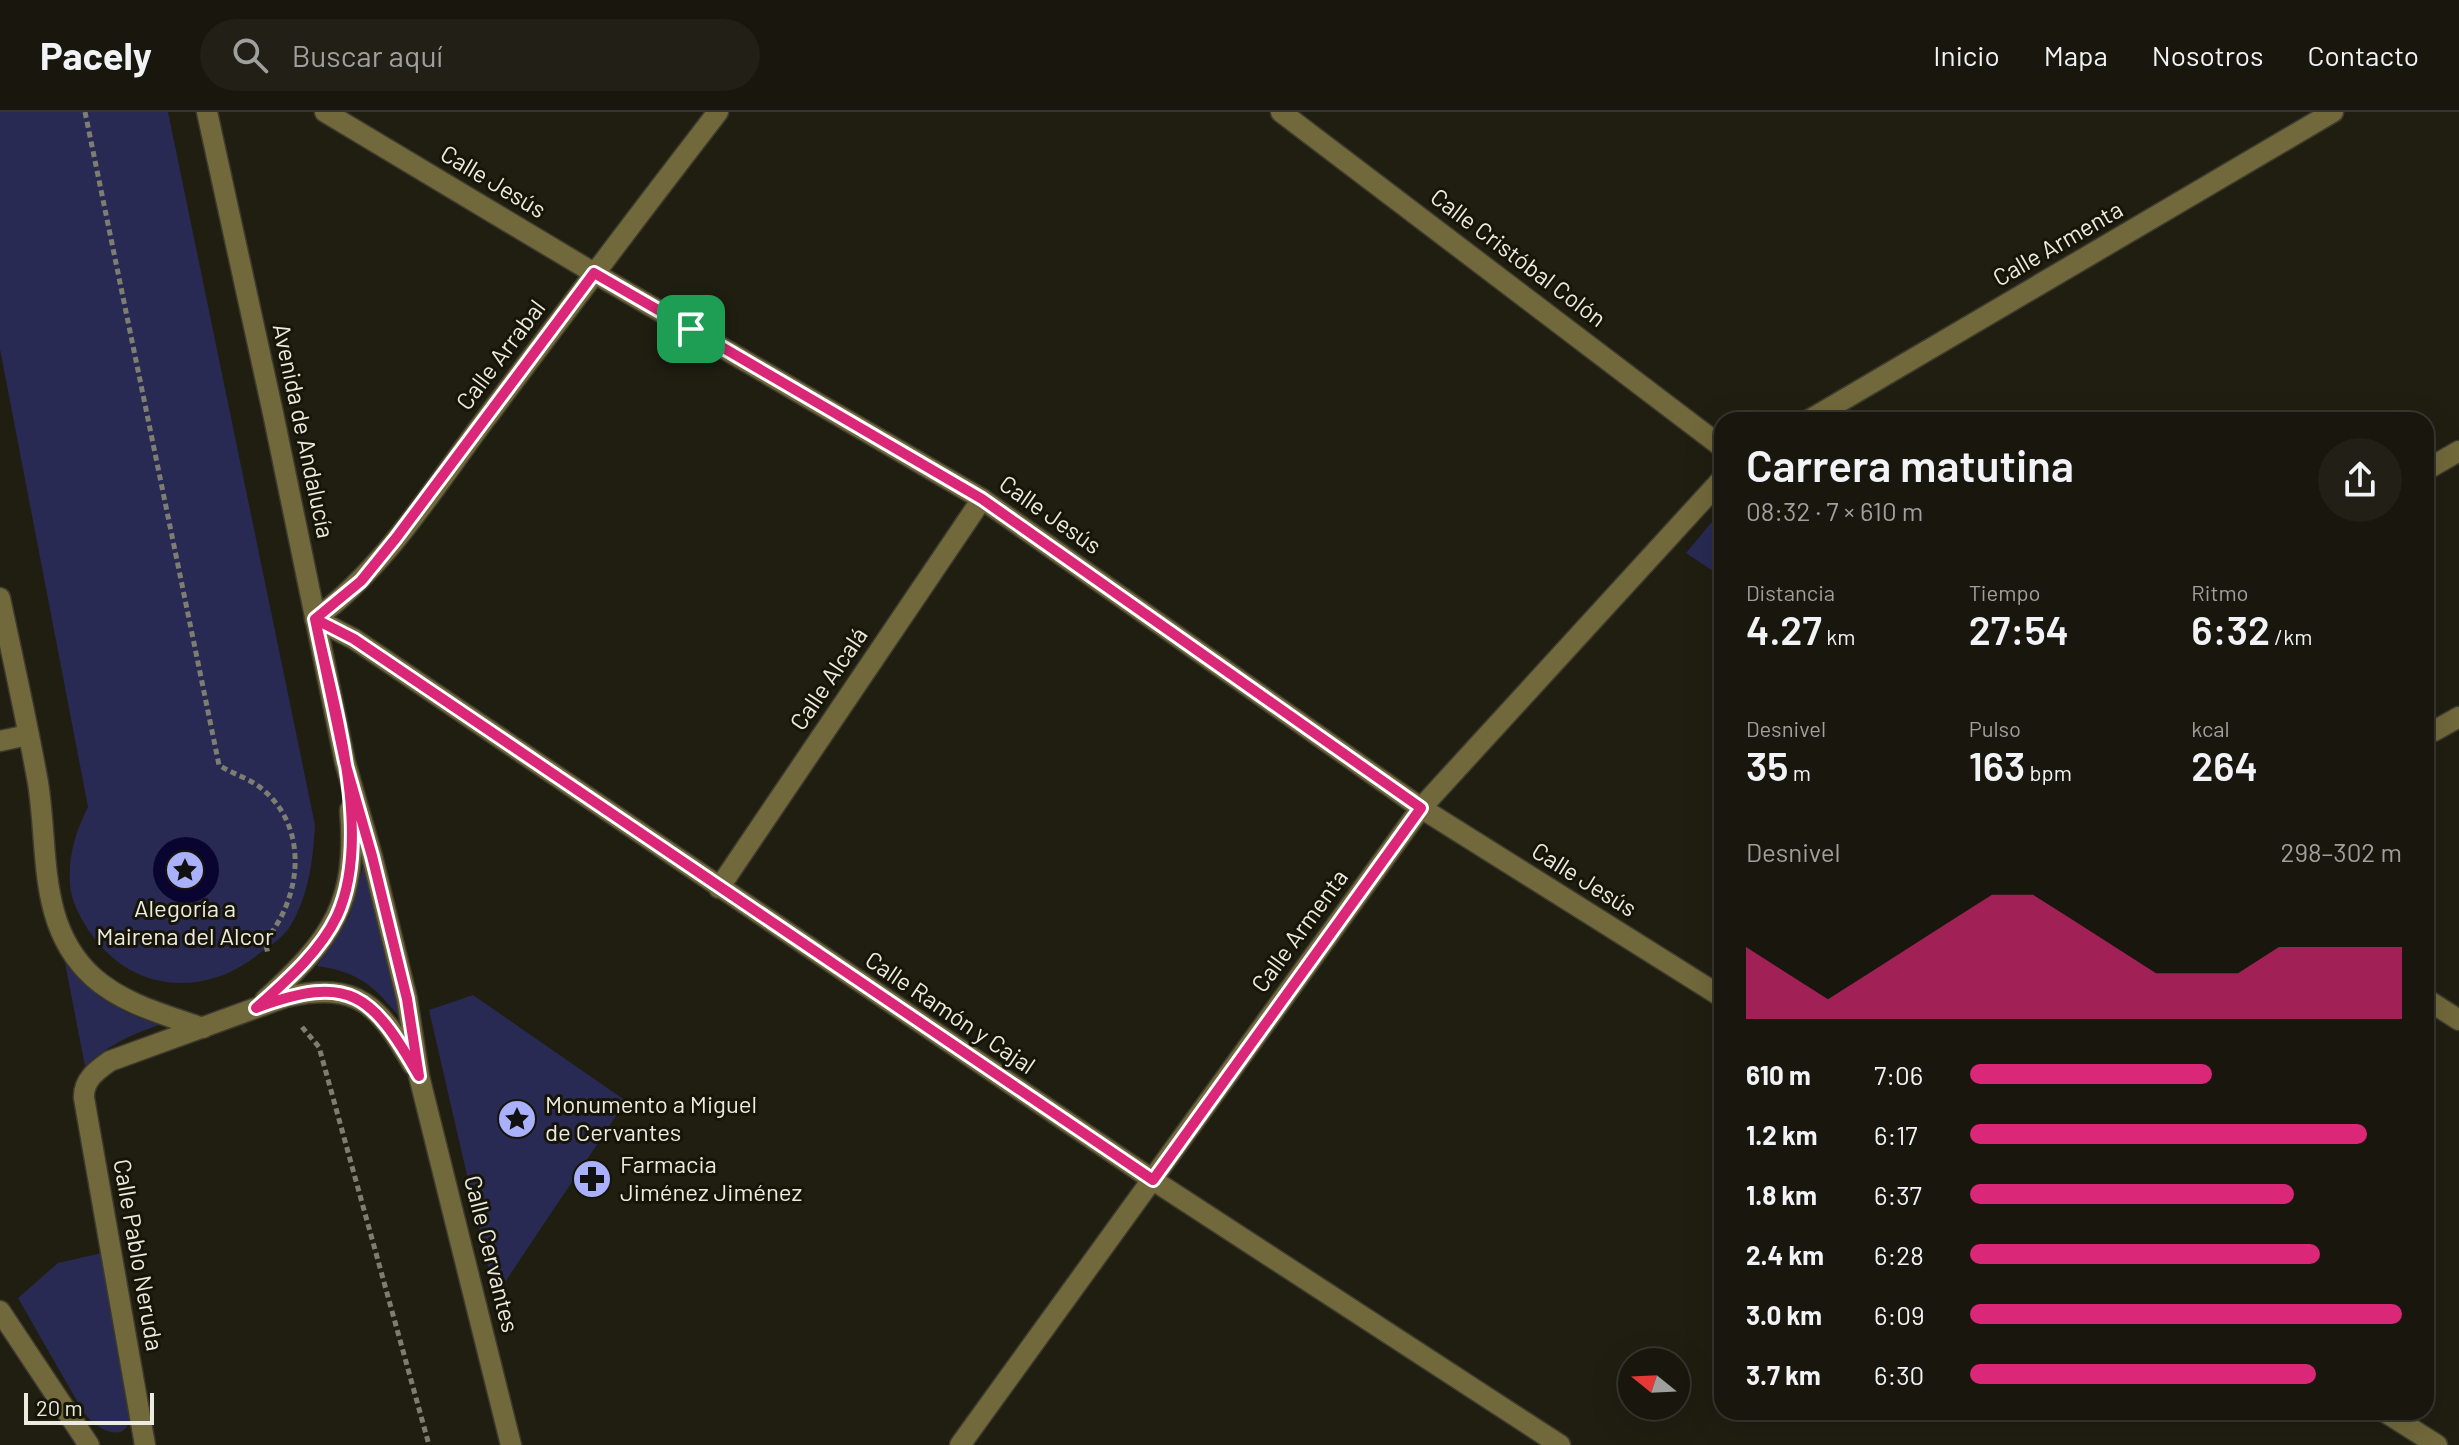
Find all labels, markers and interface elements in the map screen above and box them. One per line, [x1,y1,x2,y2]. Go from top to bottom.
search box [200,19,760,91]
text: Pacely [40,32,152,78]
icon: search [228,33,272,77]
text: Buscar aquí [292,37,443,73]
text: Inicio [1933,38,2000,72]
text: Mapa [2044,38,2108,72]
text: Nosotros [2152,38,2264,72]
text: Contacto [2308,38,2419,72]
street label: Calle Jesús [436,138,552,223]
street label: Calle Cristóbal Colón [1425,181,1612,332]
street label: Calle Armenta [1987,194,2127,292]
street label: Calle Arrabal [449,293,551,415]
pin [657,295,725,363]
icon: arrive [669,307,713,351]
street label: Avenida de Andalucía [268,321,341,541]
text: Carrera matutina [1746,438,2074,491]
button: share [2318,438,2402,522]
street label: Calle Jesús [994,468,1107,559]
text: 08:32 · 7 × 610 m [1746,495,1923,526]
text: Distancia [1746,579,1835,605]
text: Tiempo [1969,579,2040,605]
text: Ritmo [2191,579,2248,605]
text: 4.27 [1746,605,1822,653]
text: 27:54 [1969,605,2069,653]
text: 6:32 [2191,605,2270,653]
street label: Calle Alcalá [783,621,873,735]
text: km [1822,623,1856,649]
text: /km [2270,623,2312,649]
text: Desnivel [1746,715,1826,741]
text: Pulso [1969,715,2021,741]
text: kcal [2191,715,2230,741]
text: 35 [1746,741,1788,789]
text: 163 [1969,741,2025,789]
text: 264 [2191,741,2258,789]
text: m [1788,759,1811,785]
text: bpm [2025,759,2072,785]
street label: Calle Jesús [1527,835,1642,922]
text: Desnivel [1746,836,1841,867]
text: 298–302 m [2281,836,2402,867]
place icon: Alegoría a Mairena del Alcor [164,849,206,891]
street label: Calle Armenta [1244,863,1353,997]
place label: Alegoría a Mairena del Alcor [96,893,274,950]
street label: Calle Ramón y Cajal [860,944,1041,1079]
text: 610 m [1746,1059,1811,1090]
text: 7:06 [1874,1059,1923,1090]
place label: Monumento a Miguel de Cervantes [545,1089,757,1146]
place icon: Monumento a Miguel de Cervantes [496,1098,538,1140]
text: 1.2 km [1746,1119,1818,1150]
text: 6:17 [1874,1119,1918,1150]
place label: Farmacia Jiménez Jiménez [620,1149,802,1206]
street label: Calle Pablo Neruda [108,1157,171,1353]
pharmacy icon: Farmacia Jiménez Jiménez [571,1158,613,1200]
street label: Calle Cervantes [459,1172,526,1335]
text: 1.8 km [1746,1179,1817,1210]
text: 6:37 [1874,1179,1922,1210]
text: 2.4 km [1746,1239,1824,1270]
text: 6:28 [1874,1239,1924,1270]
text: 3.0 km [1746,1299,1822,1330]
text: 6:09 [1874,1299,1924,1330]
north arrow [1618,1348,1690,1420]
map controls [1618,1348,1690,1420]
text: 3.7 km [1746,1359,1821,1390]
text: 6:30 [1874,1359,1924,1390]
scale bar [24,1389,154,1425]
text: 20 m [36,1394,83,1420]

